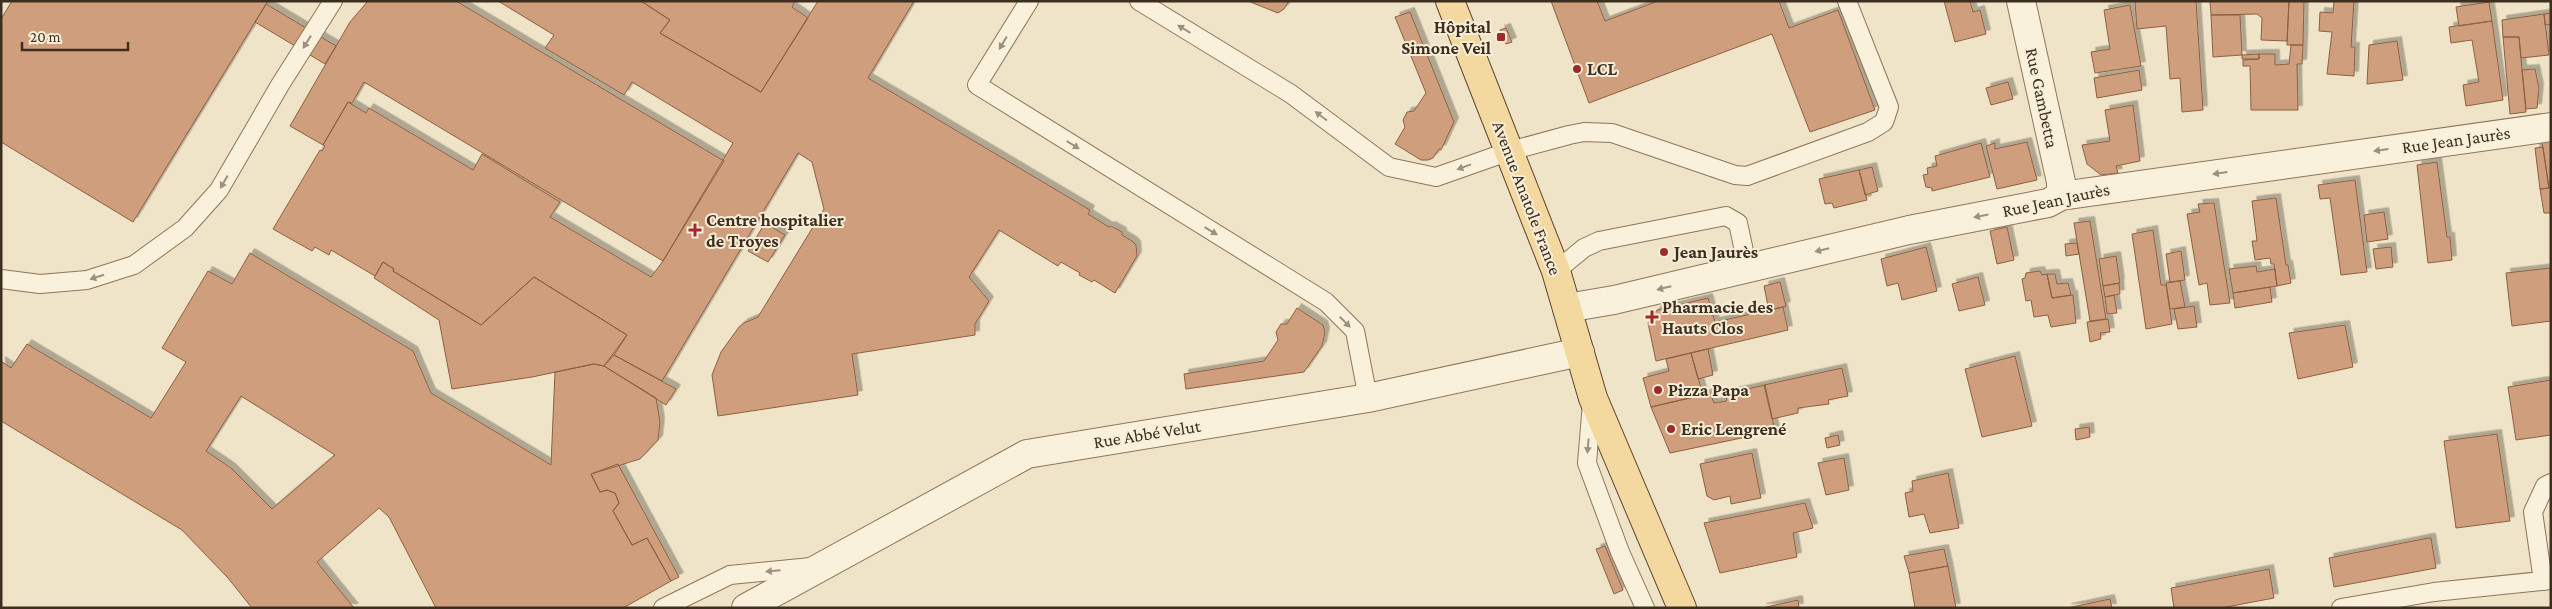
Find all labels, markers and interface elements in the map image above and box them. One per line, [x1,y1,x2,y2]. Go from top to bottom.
place label: Hôpital Simone Veil [1401,17,1491,58]
scale bar [22,20,129,52]
one-way arrow [1178,24,1191,34]
text: 20 m [30,29,61,45]
marker: Hôpital Simone Veil [1495,31,1507,43]
one-way arrow [302,36,311,49]
one-way arrow [999,36,1008,49]
street label: Rue Gambetta [2022,46,2062,150]
place label: LCL [1587,59,1618,79]
marker: LCL [1571,63,1583,75]
one-way arrow [1314,111,1328,121]
street label: Avenue Anatole France [1488,118,1566,278]
street label: Rue Jean Jaurès [2400,122,2512,158]
one-way arrow [1066,141,1080,150]
one-way arrow [2373,146,2389,154]
one-way arrow [1456,164,1471,171]
one-way arrow [2212,169,2228,177]
one-way arrow [219,176,228,189]
street label: Rue Jean Jaurès [2000,179,2112,221]
place label: Centre hospitalier de Troyes [706,210,844,251]
one-way arrow [1972,213,1988,221]
marker: Centre hospitalier de Troyes [688,223,702,237]
one-way arrow [1204,227,1217,236]
place label: Jean Jaurès [1672,242,1758,262]
marker: Jean Jaurès [1658,246,1670,258]
one-way arrow [1814,246,1829,254]
one-way arrow [89,274,104,282]
one-way arrow [1656,284,1671,292]
place label: Pharmacie des Hauts Clos [1662,297,1773,338]
marker: Pharmacie des Hauts Clos [1646,311,1658,323]
one-way arrow [1339,315,1351,327]
place label: Pizza Papa [1668,380,1749,400]
marker: Pizza Papa [1652,384,1664,396]
street label: Rue Abbé Velut [1092,416,1203,452]
place label: Eric Lengrené [1681,419,1787,439]
marker: Eric Lengrené [1665,423,1677,435]
one-way arrow [1584,438,1592,454]
one-way arrow [765,567,781,575]

